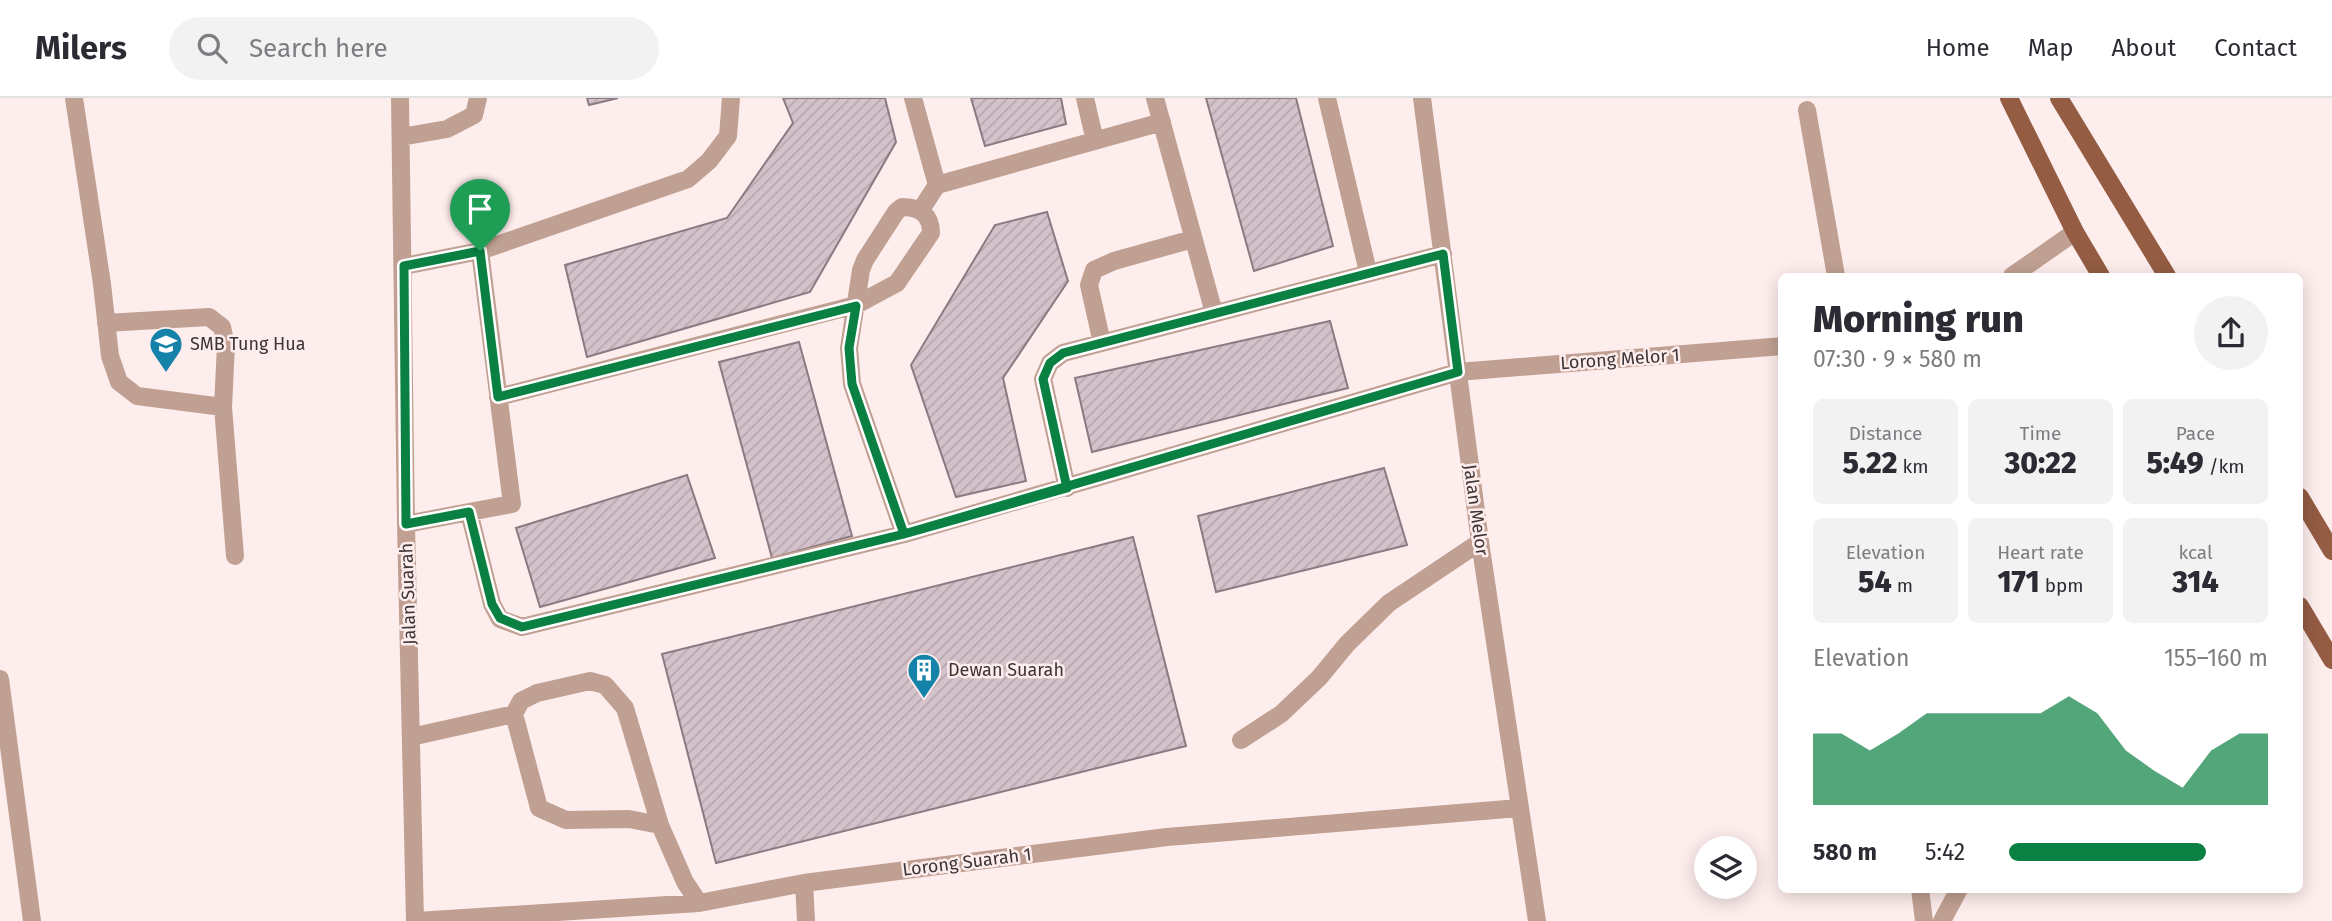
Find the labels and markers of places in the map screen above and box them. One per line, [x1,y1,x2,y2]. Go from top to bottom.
pin [450,179,510,251]
school or university icon: SMB Tung Hua [147,325,185,374]
place label: SMB Tung Hua [190,333,306,355]
building icon: Dewan Suarah [905,651,943,700]
place label: Dewan Suarah [948,659,1064,681]

